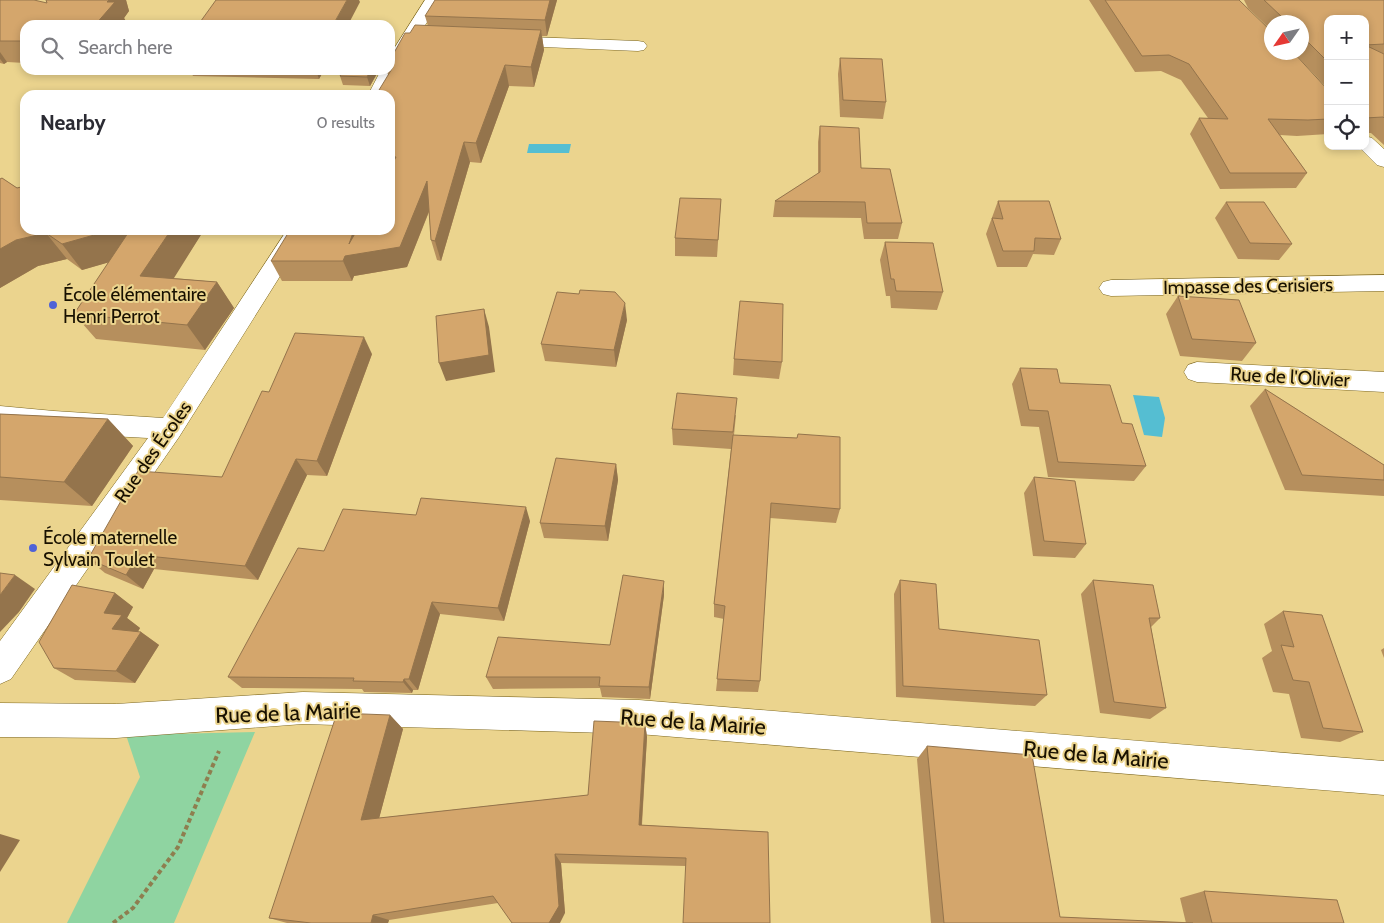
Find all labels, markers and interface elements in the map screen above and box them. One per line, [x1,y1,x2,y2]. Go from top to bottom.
north arrow [1264,15,1309,60]
map controls [1324,15,1369,150]
button: + [1324,15,1369,60]
search box [20,20,395,75]
icon: search [38,34,66,62]
text: Search here [78,36,172,59]
button: − [1324,60,1369,105]
button: locate [1324,105,1369,150]
text: Nearby [40,110,106,135]
text: 0 results [316,113,375,132]
street label: Impasse des Cerisiers [1163,273,1333,299]
place label: École élémentaire Henri Perrot [63,282,207,328]
marker: École élémentaire Henri Perrot [47,299,59,311]
street label: Rue de l'Olivier [1230,362,1350,392]
street label: Rue des Écoles [109,396,197,507]
place label: École maternelle Sylvain Toulet [43,525,177,571]
marker: École maternelle Sylvain Toulet [27,542,39,554]
street label: Rue de la Mairie [215,697,361,729]
street label: Rue de la Mairie [619,703,767,741]
street label: Rue de la Mairie [1022,735,1170,775]

